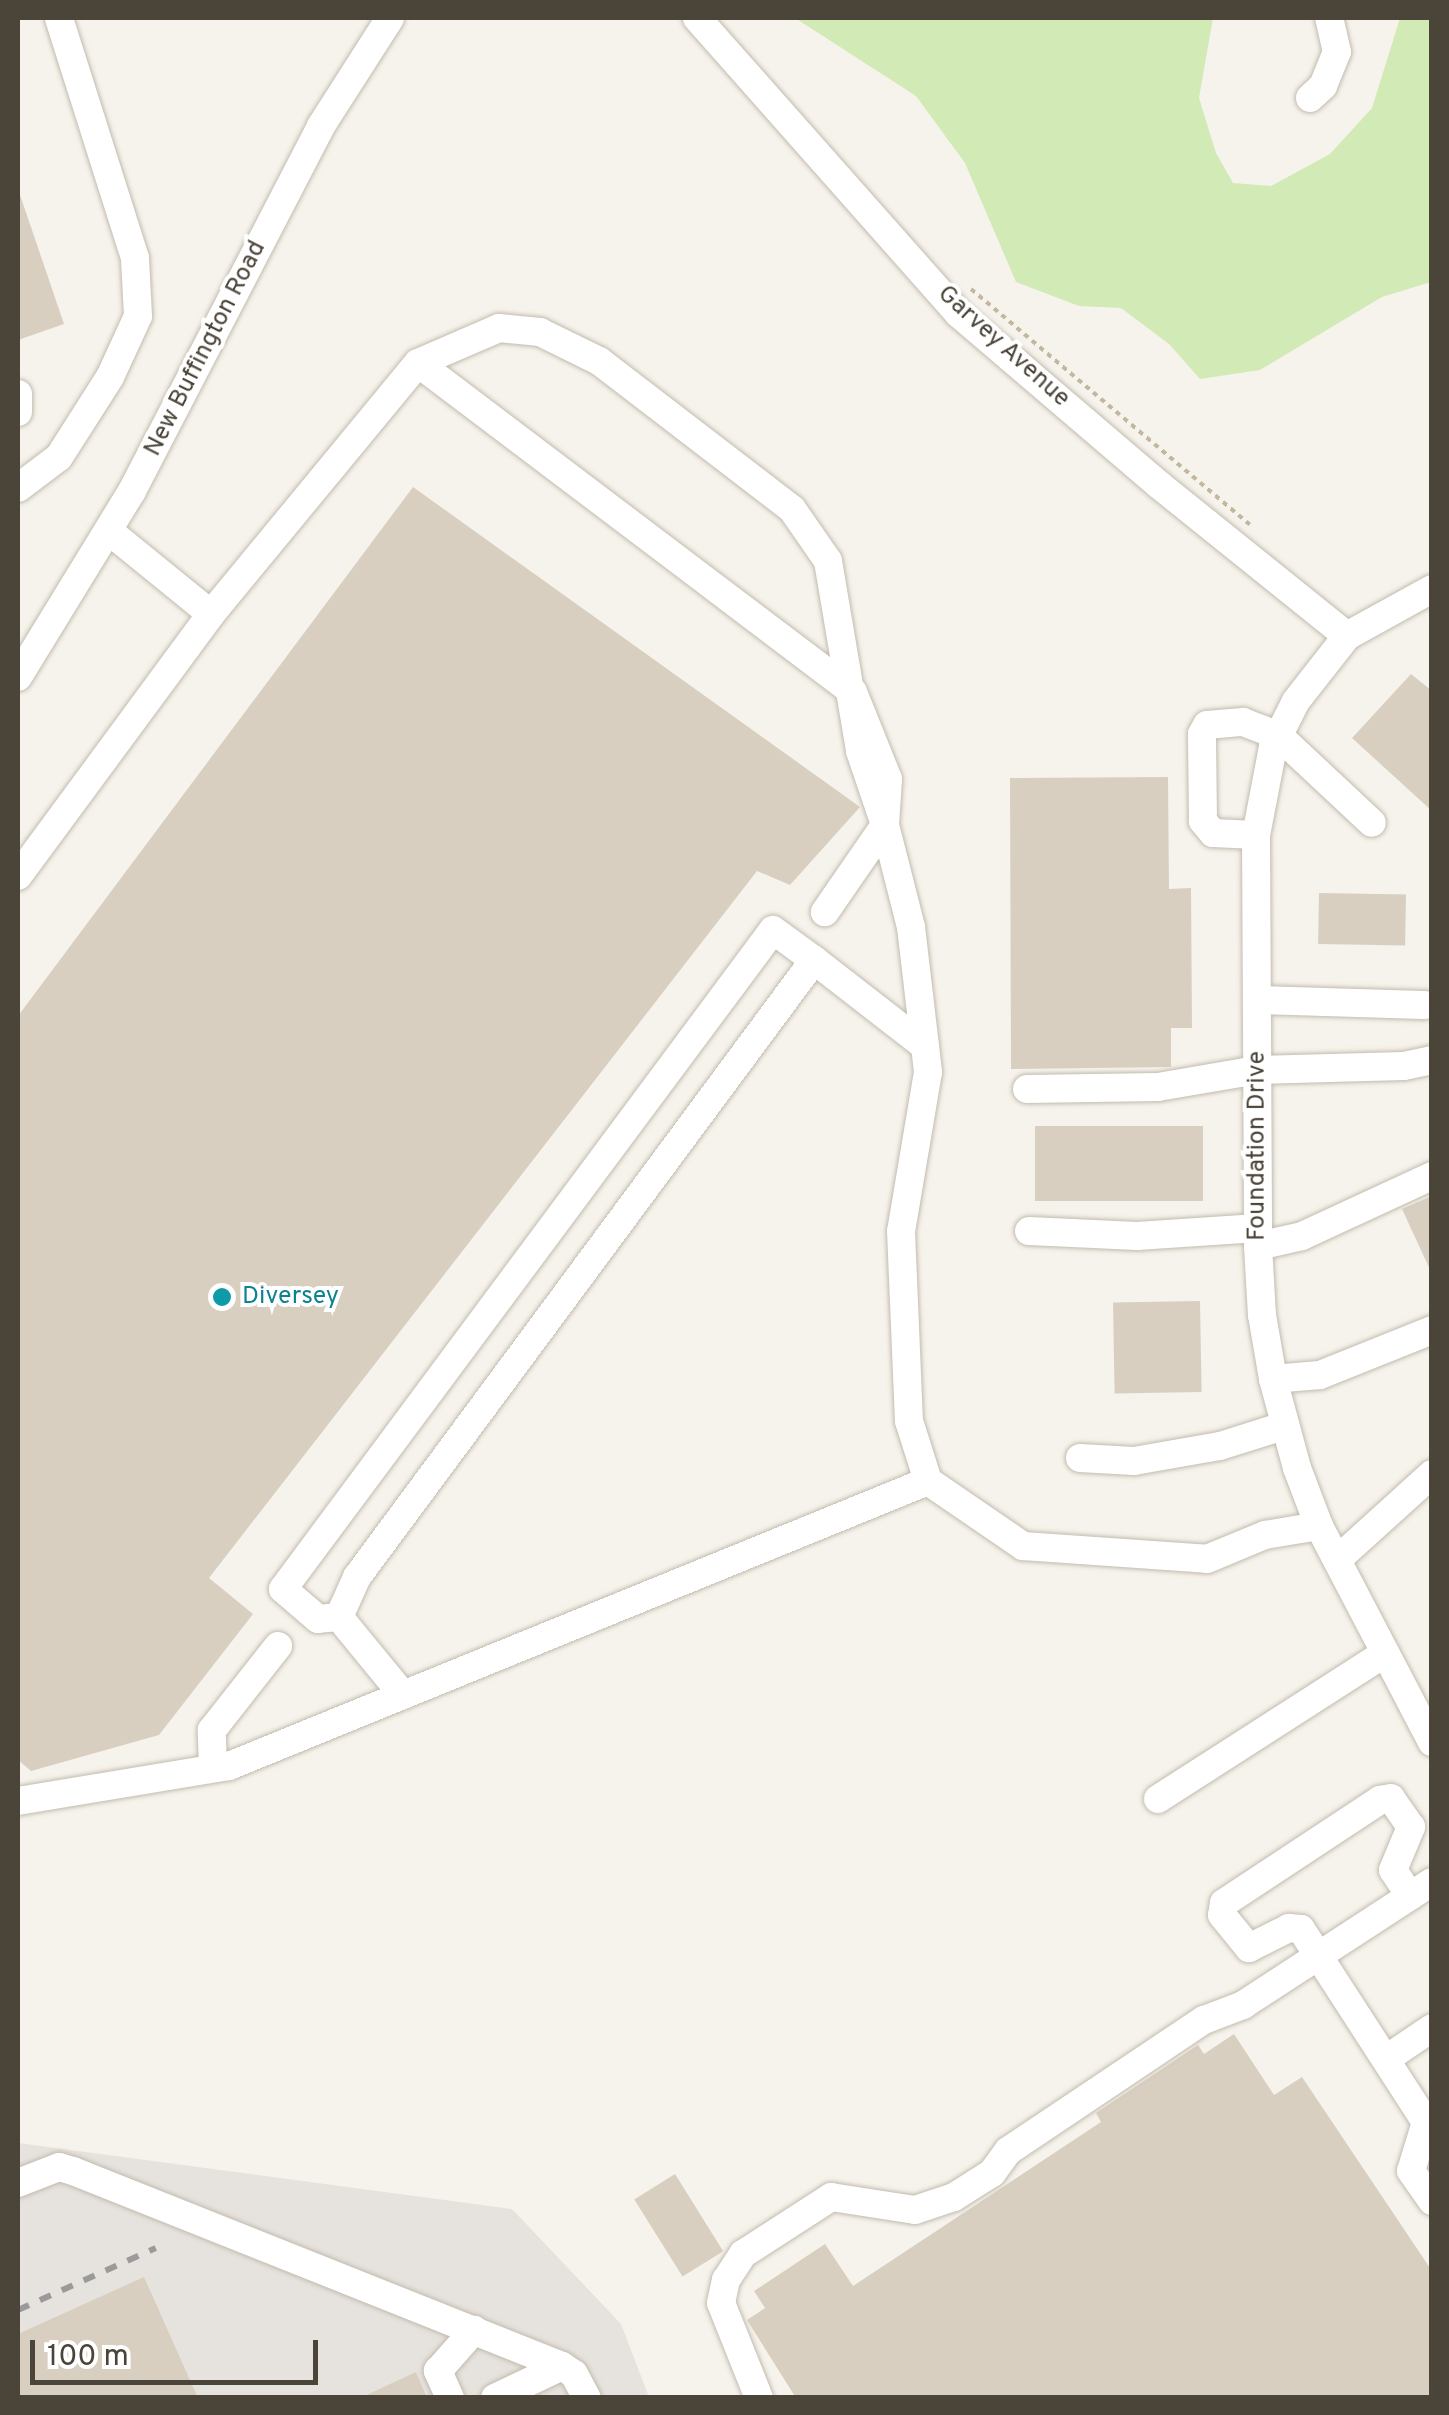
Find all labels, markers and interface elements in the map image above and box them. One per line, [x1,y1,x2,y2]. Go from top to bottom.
street label: New Buffington Road [139,236,273,462]
street label: Garvey Avenue [930,279,1076,415]
street label: Foundation Drive [1243,1051,1273,1241]
place label: Diversey [242,1282,339,1312]
marker: Diversey [211,1286,233,1308]
scale bar [35,2320,322,2382]
text: 100 m [47,2339,129,2376]

